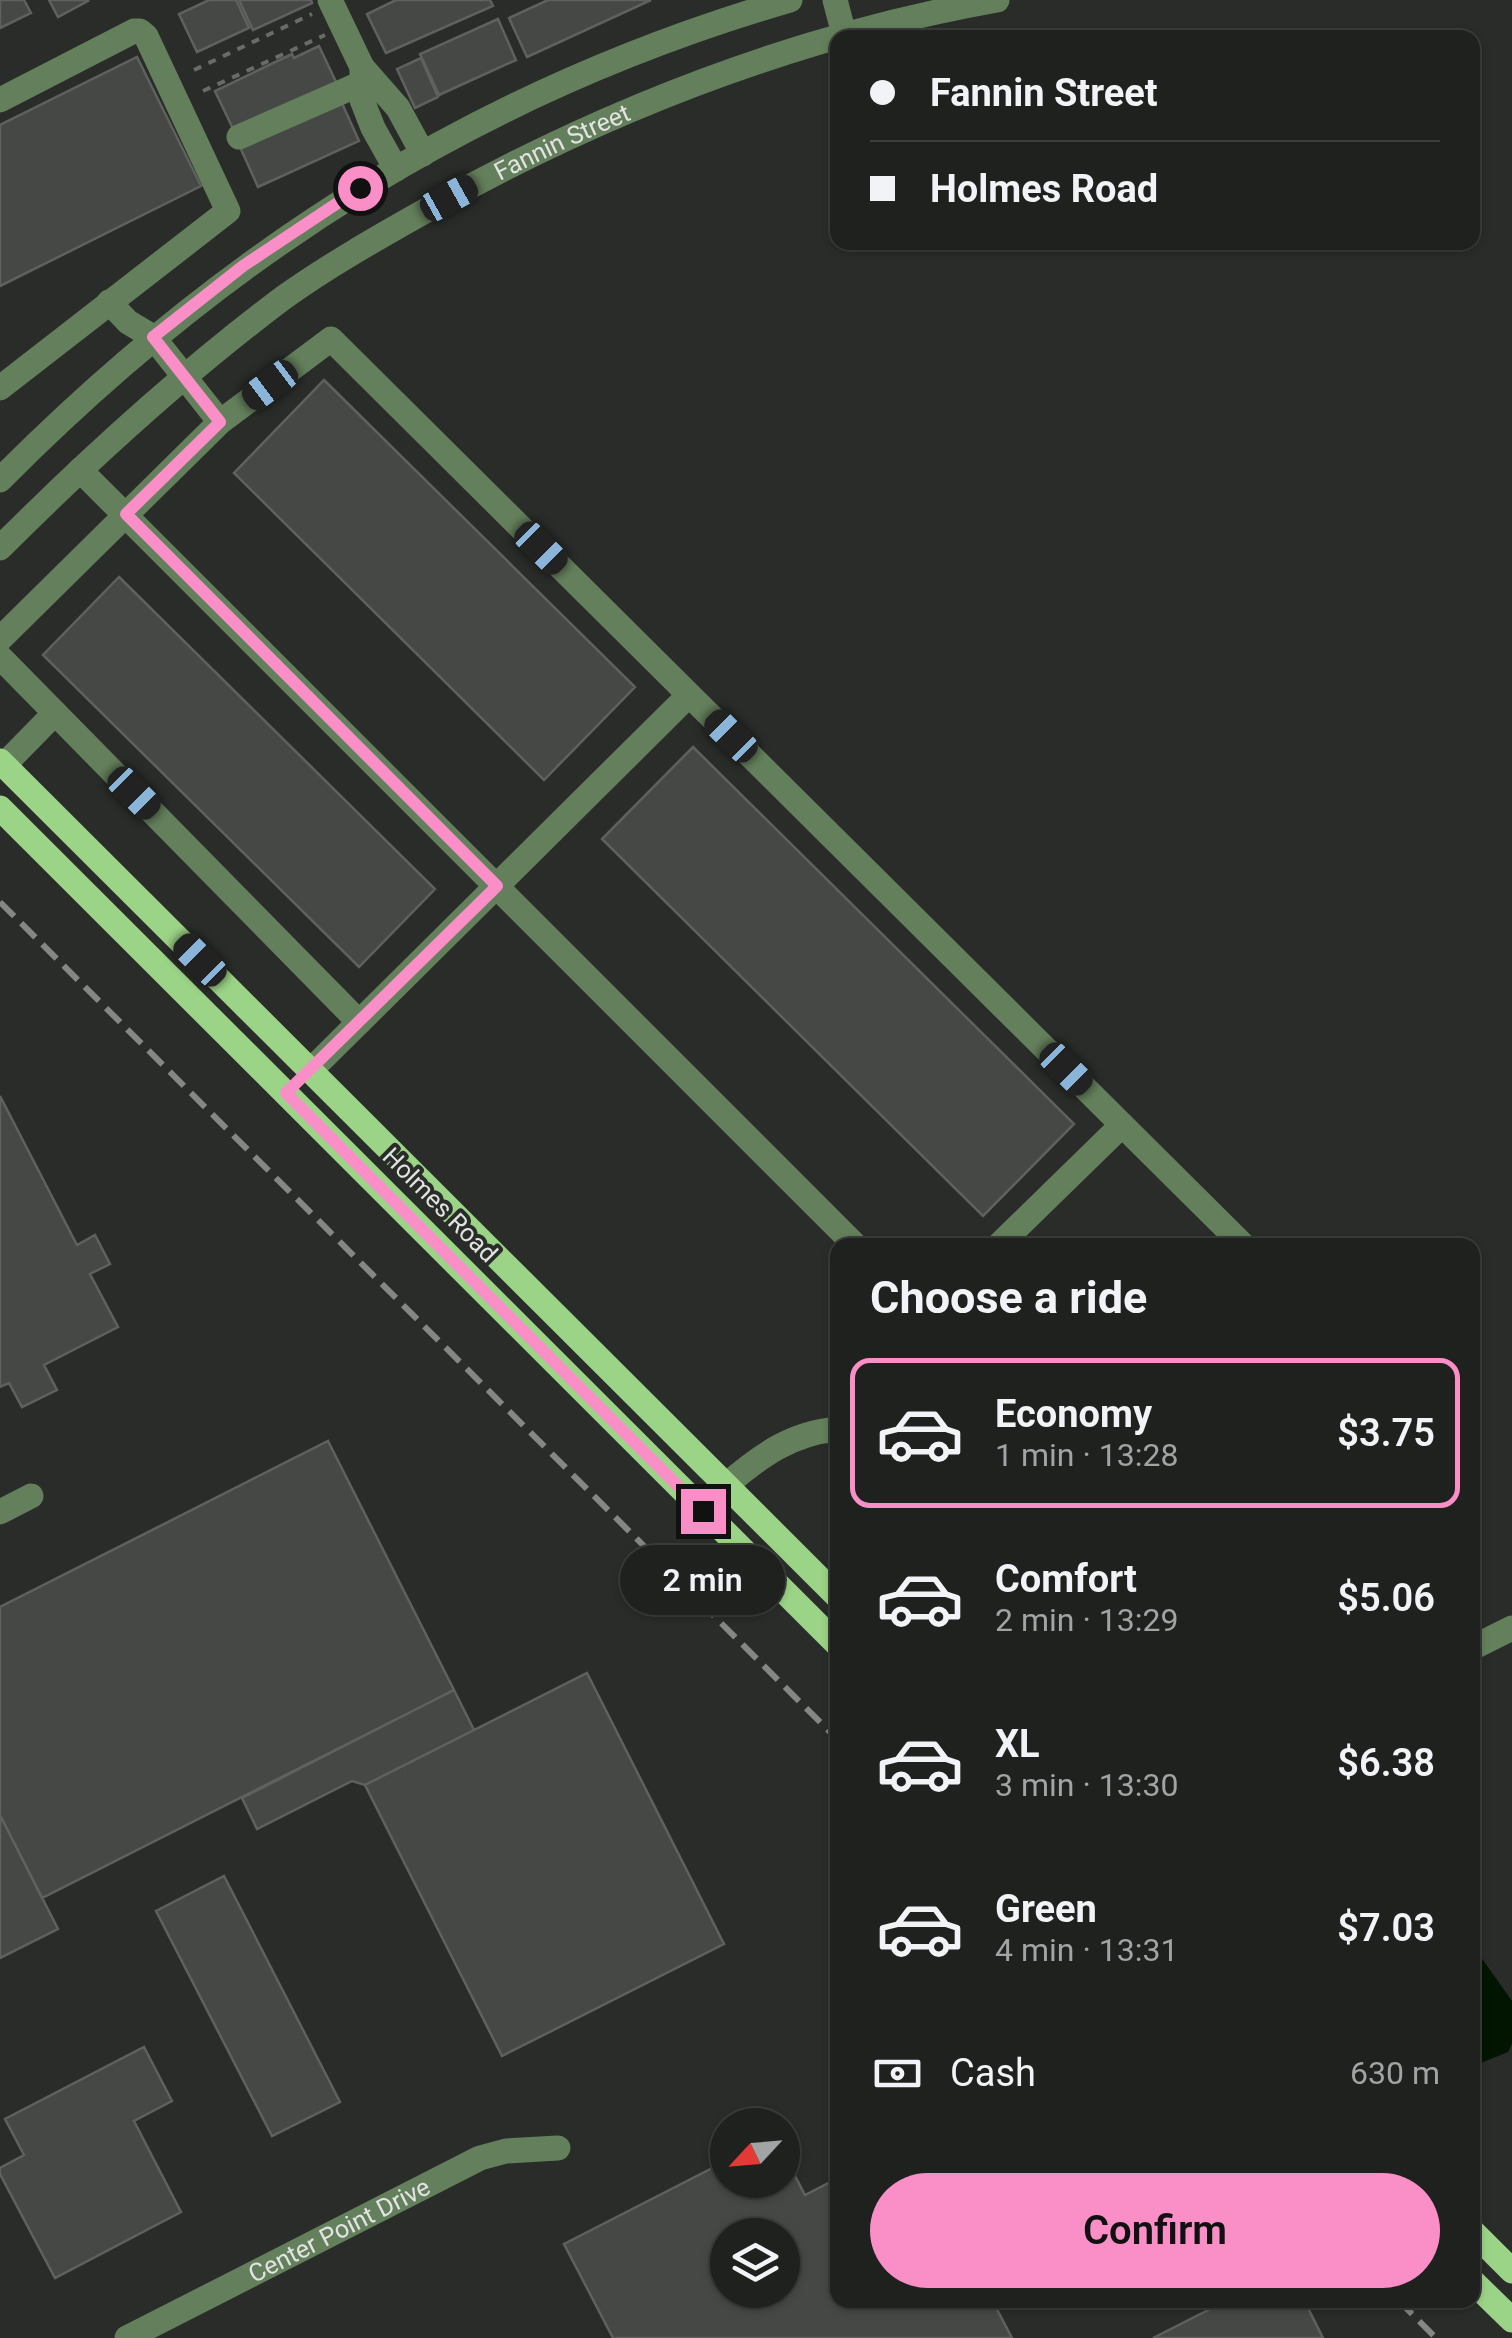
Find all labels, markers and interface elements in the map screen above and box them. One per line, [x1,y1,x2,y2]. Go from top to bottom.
text: Fannin Street [930,71,1158,115]
street label: Fannin Street [489,98,634,186]
route start [338,166,383,211]
text: Holmes Road [930,167,1158,211]
car [415,170,483,226]
car [237,355,303,415]
car [509,516,573,580]
car [699,704,763,768]
car [102,761,166,825]
car [168,928,232,992]
car [1034,1037,1098,1101]
street label: Holmes Road [377,1142,503,1268]
text: Choose a ride [870,1271,1147,1324]
icon: car [875,1388,965,1478]
text: Economy [995,1392,1152,1436]
text: $3.75 [1337,1411,1435,1455]
text: 1 min · 13:28 [995,1436,1178,1474]
route end [681,1489,726,1534]
callout: 2 min [620,1546,786,1616]
icon: car [875,1553,965,1643]
text: Comfort [995,1557,1137,1601]
text: 2 min [662,1561,743,1599]
text: $5.06 [1337,1576,1435,1620]
text: 2 min · 13:29 [995,1601,1178,1639]
icon: car [875,1718,965,1808]
text: XL [995,1722,1040,1766]
text: $6.38 [1337,1741,1435,1785]
text: 3 min · 13:30 [995,1766,1178,1804]
icon: car [875,1883,965,1973]
text: Green [995,1887,1097,1931]
text: $7.03 [1337,1906,1435,1950]
text: 4 min · 13:31 [995,1931,1178,1969]
icon: cash [870,2046,925,2101]
text: Cash [950,2051,1036,2095]
text: 630 m [1350,2054,1440,2092]
north arrow [710,2108,800,2198]
map controls [710,2108,800,2308]
street label: Center Point Drive [243,2172,435,2288]
button: Confirm [870,2173,1440,2288]
button: layers [710,2218,800,2308]

